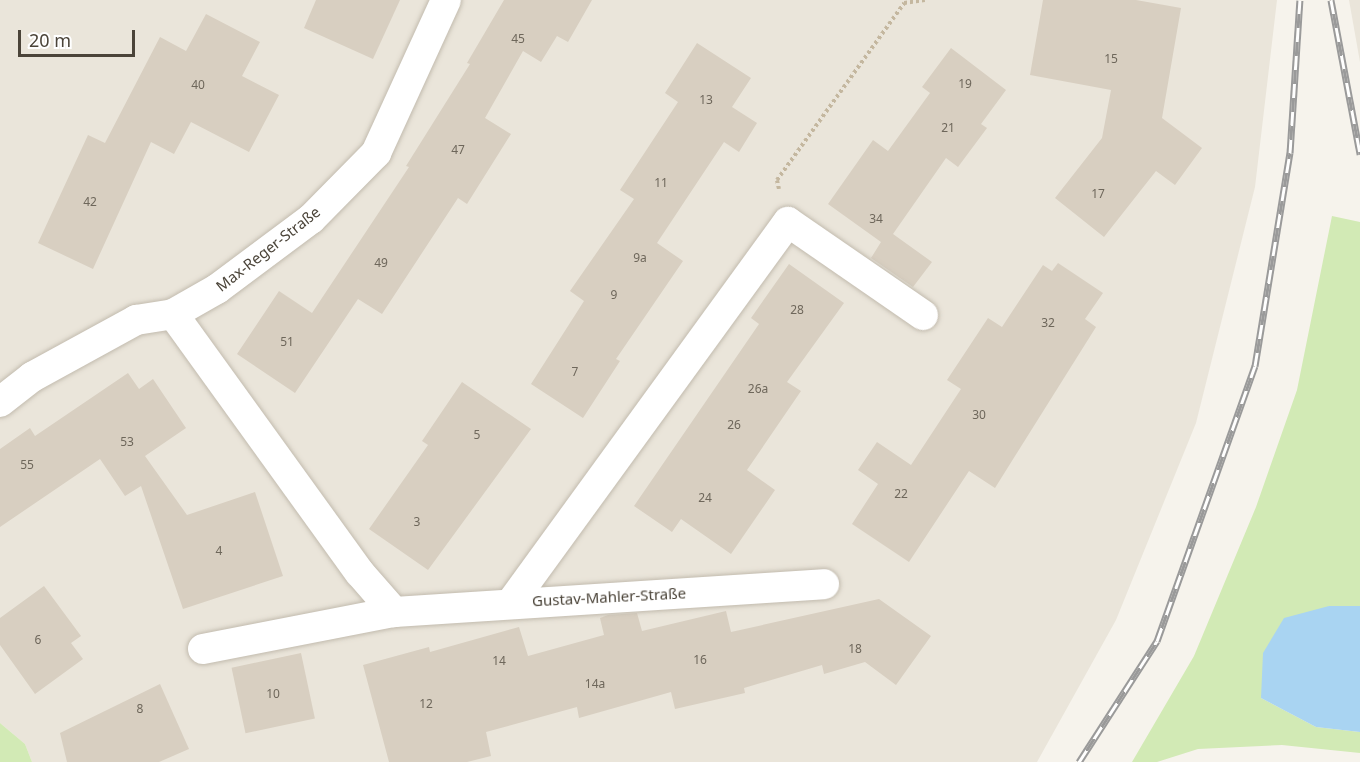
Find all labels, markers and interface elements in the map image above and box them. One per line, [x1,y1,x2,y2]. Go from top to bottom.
scale bar [21,18,138,56]
text: 20 m [29,28,71,52]
house number: 45 [511,32,525,46]
house number: 15 [1104,52,1118,66]
house number: 19 [958,77,972,91]
house number: 40 [191,78,205,92]
house number: 13 [699,93,713,107]
house number: 21 [941,121,955,135]
house number: 47 [451,143,465,157]
house number: 11 [654,176,668,190]
house number: 17 [1091,187,1105,201]
house number: 42 [83,195,97,209]
street label: Max-Reger-Straße [212,203,324,295]
house number: 34 [869,212,883,226]
house number: 9a [633,251,647,265]
house number: 49 [374,256,388,270]
house number: 9 [611,288,617,302]
house number: 28 [790,303,804,317]
house number: 32 [1041,316,1055,330]
house number: 51 [280,335,294,349]
house number: 7 [572,365,578,379]
house number: 26a [748,382,768,396]
house number: 30 [972,408,986,422]
house number: 26 [727,418,741,432]
house number: 5 [474,428,480,442]
house number: 53 [120,435,134,449]
house number: 55 [20,458,34,472]
house number: 22 [894,487,908,501]
house number: 24 [698,491,712,505]
house number: 3 [414,515,420,529]
house number: 4 [216,544,222,558]
street label: Gustav-Mahler-Straße [532,584,686,610]
house number: 6 [35,633,41,647]
house number: 18 [848,642,862,656]
house number: 16 [693,653,707,667]
house number: 14 [492,654,506,668]
house number: 14a [585,677,605,691]
house number: 10 [266,687,280,701]
house number: 12 [419,697,433,711]
house number: 8 [137,702,143,716]

